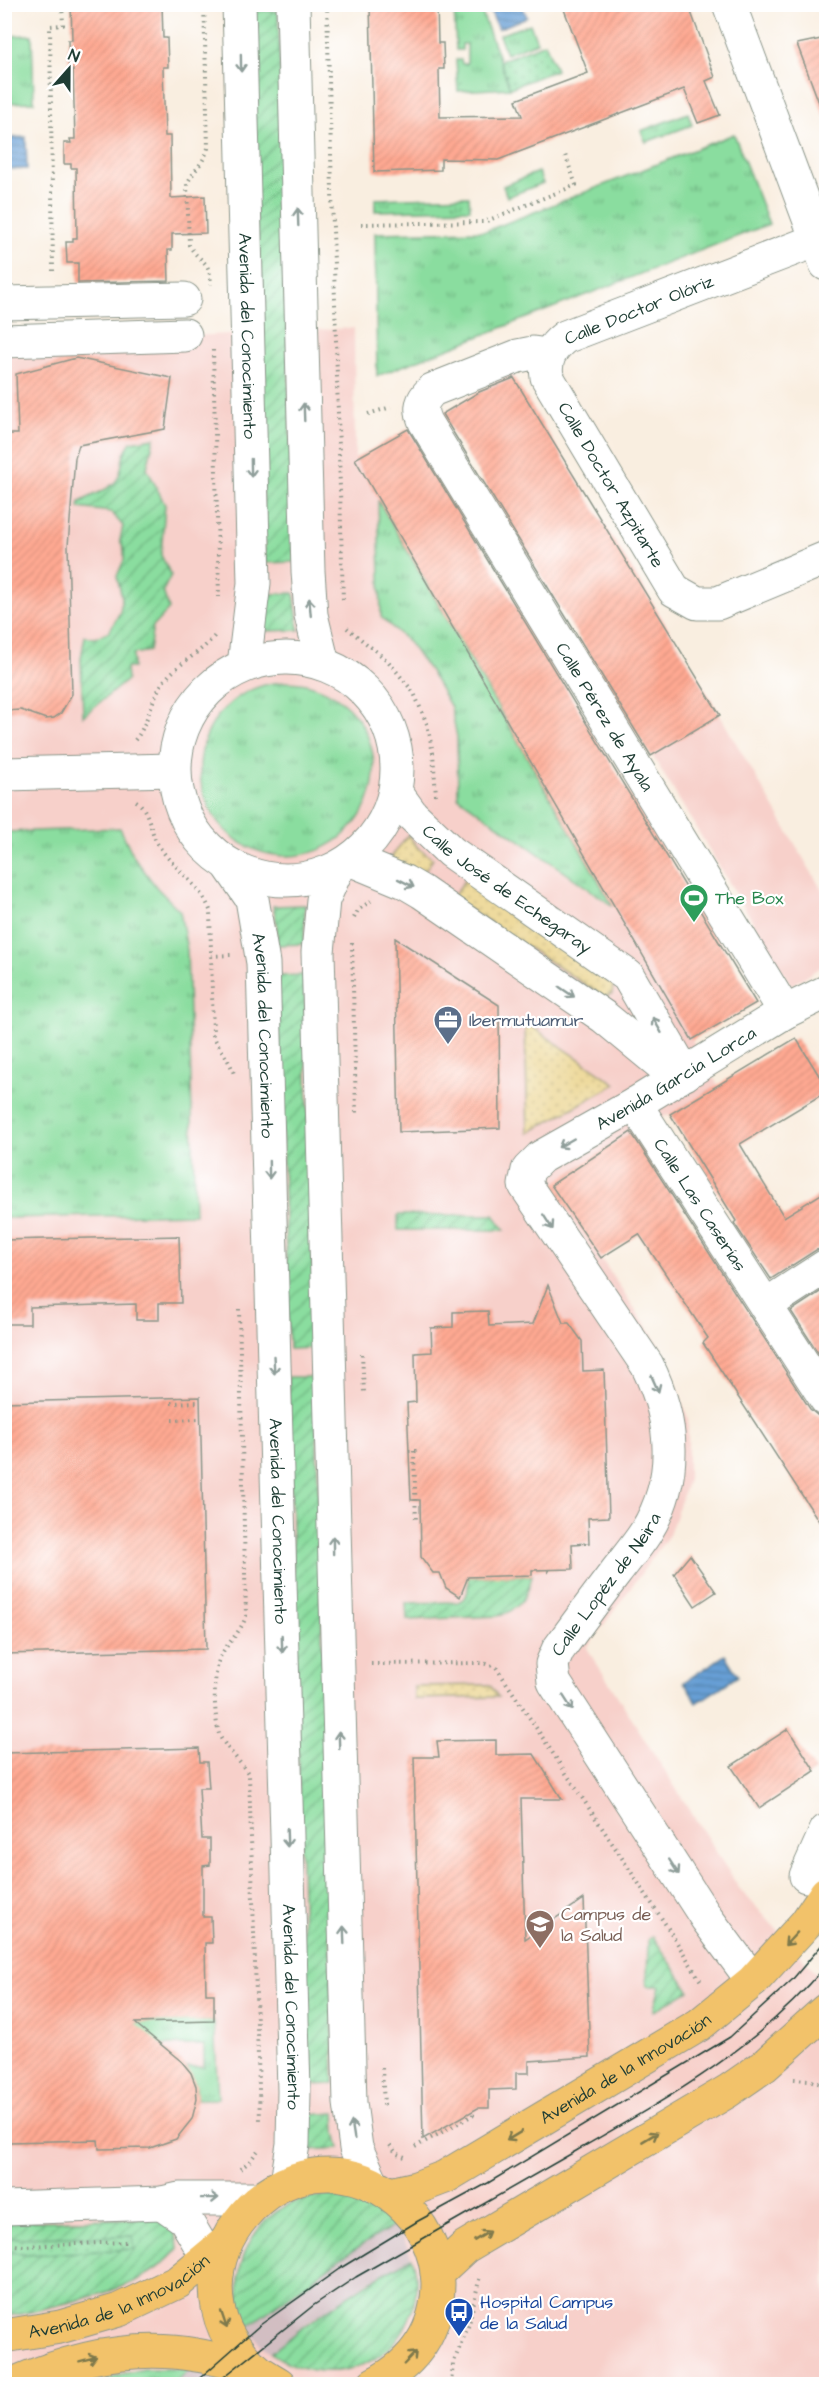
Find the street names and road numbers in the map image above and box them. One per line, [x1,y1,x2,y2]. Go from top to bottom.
street label: Avenida del Conocimiento [232,233,263,439]
street label: Calle Doctor Olóriz [561,269,717,351]
street label: Calle Doctor Azpitarte [552,397,671,573]
street label: Calle Pérez de Ayala [550,638,660,796]
street label: Calle José de Echegaray [417,819,597,960]
street label: Avenida del Conocimiento [245,931,280,1139]
street label: Avenida García Lorca [591,1020,761,1136]
street label: Calle Las Caserías [648,1133,753,1276]
street label: Avenida del Conocimiento [263,1418,294,1624]
street label: Calle Lopéz de Neira [545,1509,667,1661]
street label: Avenida del Conocimiento [276,1903,307,2110]
street label: Avenida de la Innovación [535,2008,716,2130]
street label: Avenida de la Innovación [27,2248,215,2344]

